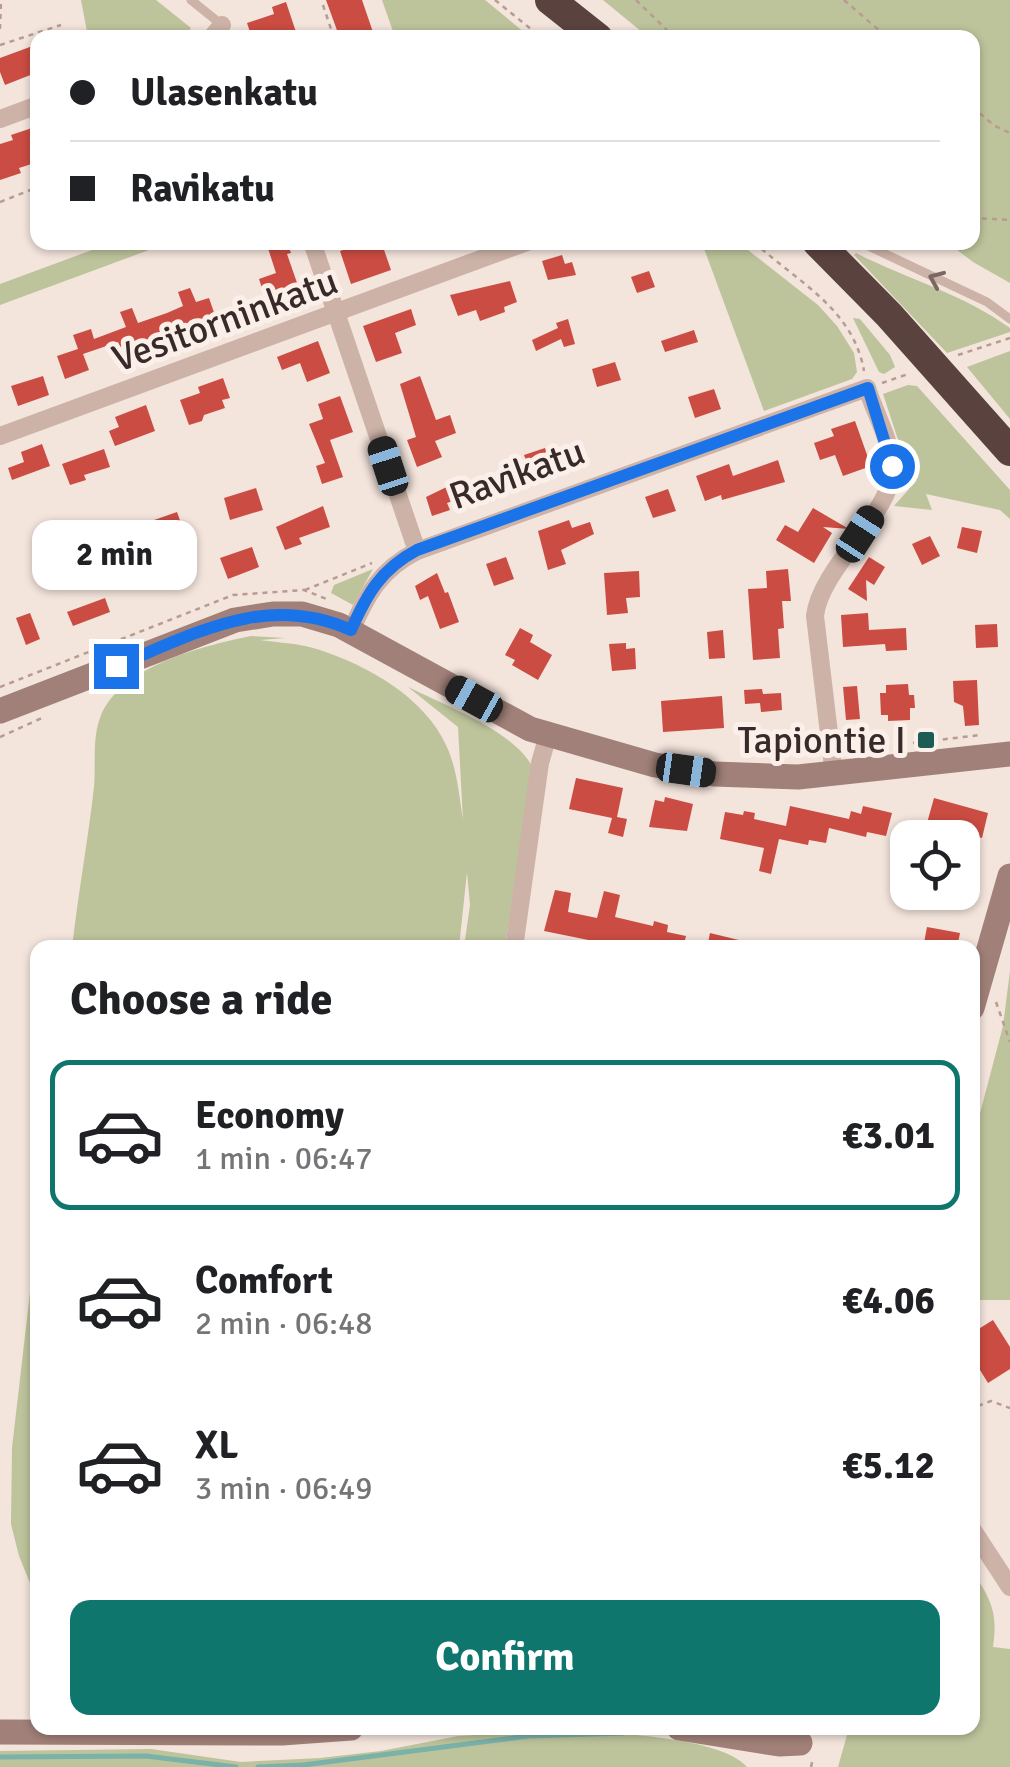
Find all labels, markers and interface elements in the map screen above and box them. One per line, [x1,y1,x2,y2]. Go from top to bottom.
text: Ulasenkatu [130,69,318,116]
text: Ravikatu [130,165,275,212]
street label: Vesitorninkatu [106,258,344,382]
one-way arrow [928,270,946,290]
street label: Ravikatu [443,428,591,520]
car [364,433,412,499]
route start [870,444,915,489]
car [831,501,889,567]
callout: 2 min [34,521,198,591]
text: 2 min [76,535,153,574]
route end [94,644,139,689]
car [440,671,508,727]
place label: Tapiontie I [737,717,906,764]
marker: Tapiontie I [915,729,937,751]
car [654,751,718,789]
map controls [890,820,980,910]
button: locate [890,820,980,910]
text: Choose a ride [70,972,333,1027]
icon: car [75,1090,165,1180]
text: Economy [195,1092,344,1139]
text: €3.01 [842,1112,935,1159]
text: 1 min · 06:47 [195,1139,373,1178]
icon: car [75,1255,165,1345]
text: Comfort [195,1257,333,1304]
text: €4.06 [842,1277,935,1324]
text: 2 min · 06:48 [195,1304,373,1343]
icon: car [75,1420,165,1510]
text: XL [195,1422,238,1469]
text: €5.12 [842,1442,935,1489]
text: 3 min · 06:49 [195,1469,373,1508]
button: Confirm [70,1600,940,1715]

